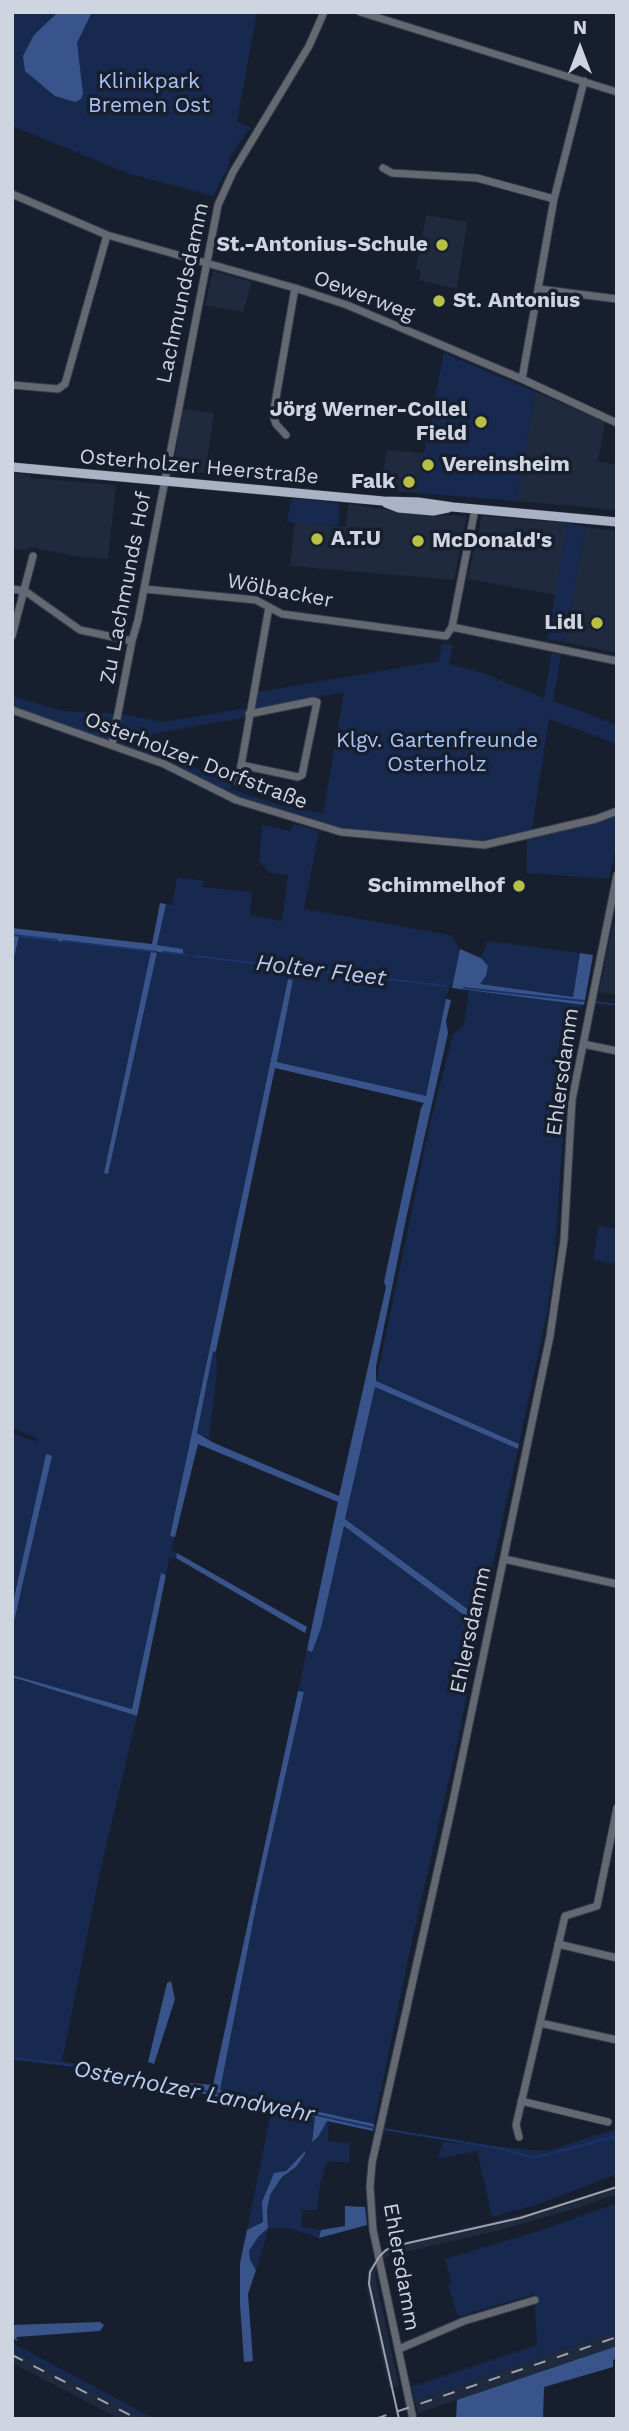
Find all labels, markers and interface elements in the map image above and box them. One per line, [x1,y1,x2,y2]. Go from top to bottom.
north arrow [545,14,615,84]
text: N [573,16,587,39]
park label: Klinikpark Bremen Ost [88,69,210,119]
street label: Lachmundsdamm [151,200,215,386]
place label: St.-Antonius-Schule [216,232,428,258]
marker: St.-Antonius-Schule [434,237,450,253]
street label: Oewerweg [310,265,418,327]
place label: St. Antonius [453,288,580,314]
marker: St. Antonius [431,293,447,309]
place label: Jörg Werner-Collel Field [270,397,467,447]
marker: Jörg Werner-Collel Field [473,414,489,430]
street label: Osterholzer Heerstraße [78,444,320,490]
place label: Vereinsheim [442,452,570,478]
marker: Vereinsheim [420,457,436,473]
place label: Falk [351,469,395,495]
marker: Falk [401,474,417,490]
street label: Zu Lachmunds Hof [95,490,157,686]
place label: A.T.U [331,526,381,552]
place label: McDonald's [432,528,552,554]
marker: A.T.U [309,531,325,547]
marker: McDonald's [410,533,426,549]
street label: Wölbacker [225,568,335,614]
place label: Lidl [544,610,583,636]
marker: Lidl [589,615,605,631]
street label: Osterholzer Dorfstraße [81,707,311,815]
park label: Klgv. Gartenfreunde Osterholz [336,728,538,778]
place label: Schimmelhof [368,873,505,899]
marker: Schimmelhof [511,878,527,894]
water label: Holter Fleet [254,949,388,993]
street label: Ehlersdamm [542,1006,584,1138]
street label: Ehlersdamm [445,1564,497,1696]
water label: Osterholzer Landwehr [71,2055,317,2129]
street label: Ehlersdamm [377,2201,425,2333]

